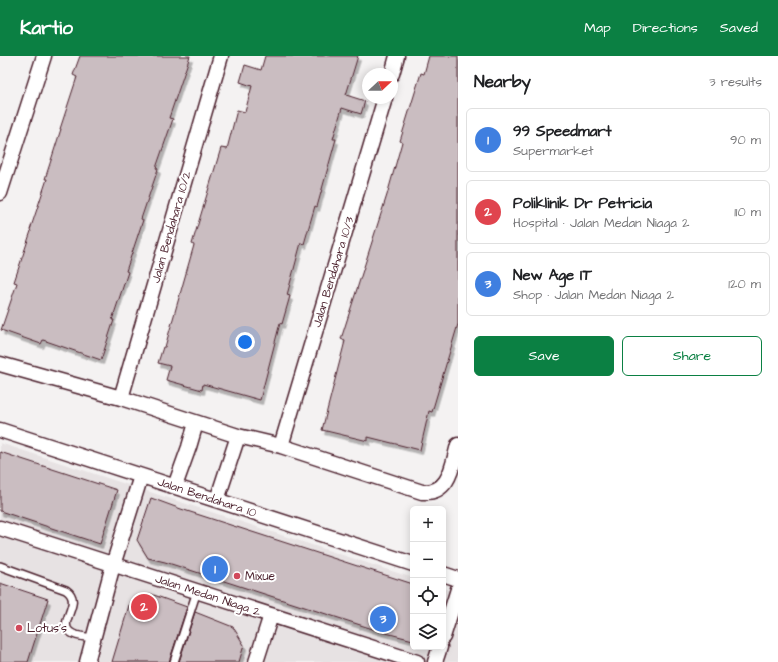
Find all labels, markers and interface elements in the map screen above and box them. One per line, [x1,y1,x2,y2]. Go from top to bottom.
text: Kartio [20,15,73,42]
text: Map [584,18,611,38]
text: Directions [633,18,698,38]
text: Saved [720,18,758,38]
north arrow [362,68,398,104]
text: Nearby [474,70,531,94]
text: 3 results [709,73,762,91]
text: 99 Speedmart [513,121,612,142]
text: 1 [487,131,489,149]
text: 90 m [730,131,761,149]
text: Supermarket [513,142,594,160]
street label: Jalan Bendahara 10/2 [147,169,196,285]
text: Poliklinik Dr Petricia [513,193,652,214]
text: 2 [484,203,492,221]
text: 110 m [734,203,761,221]
text: Hospital · Jalan Medan Niaga 2 [513,214,689,232]
street label: Jalan Bendahara 10/3 [309,215,358,330]
text: New Age IT [513,265,592,286]
text: 3 [485,275,491,293]
text: 120 m [728,275,761,293]
text: Shop · Jalan Medan Niaga 2 [513,286,674,304]
your location [235,332,255,352]
button: Save [474,336,614,376]
button: Share [622,336,762,376]
street label: Jalan Bendahara 10 [155,473,259,522]
map controls [410,506,446,650]
button: + [410,506,446,542]
button: − [410,542,446,578]
pin: 1 [202,554,228,584]
place label: Mixue [245,568,275,585]
street label: Jalan Medan Niaga 2 [153,570,263,622]
marker: Mixue [232,571,242,581]
button: locate [410,578,446,614]
pin: 2 [131,592,157,622]
pin: 3 [370,604,396,634]
button: layers [410,614,446,650]
place label: Lotus's [27,620,67,637]
marker: Lotus's [14,623,24,633]

